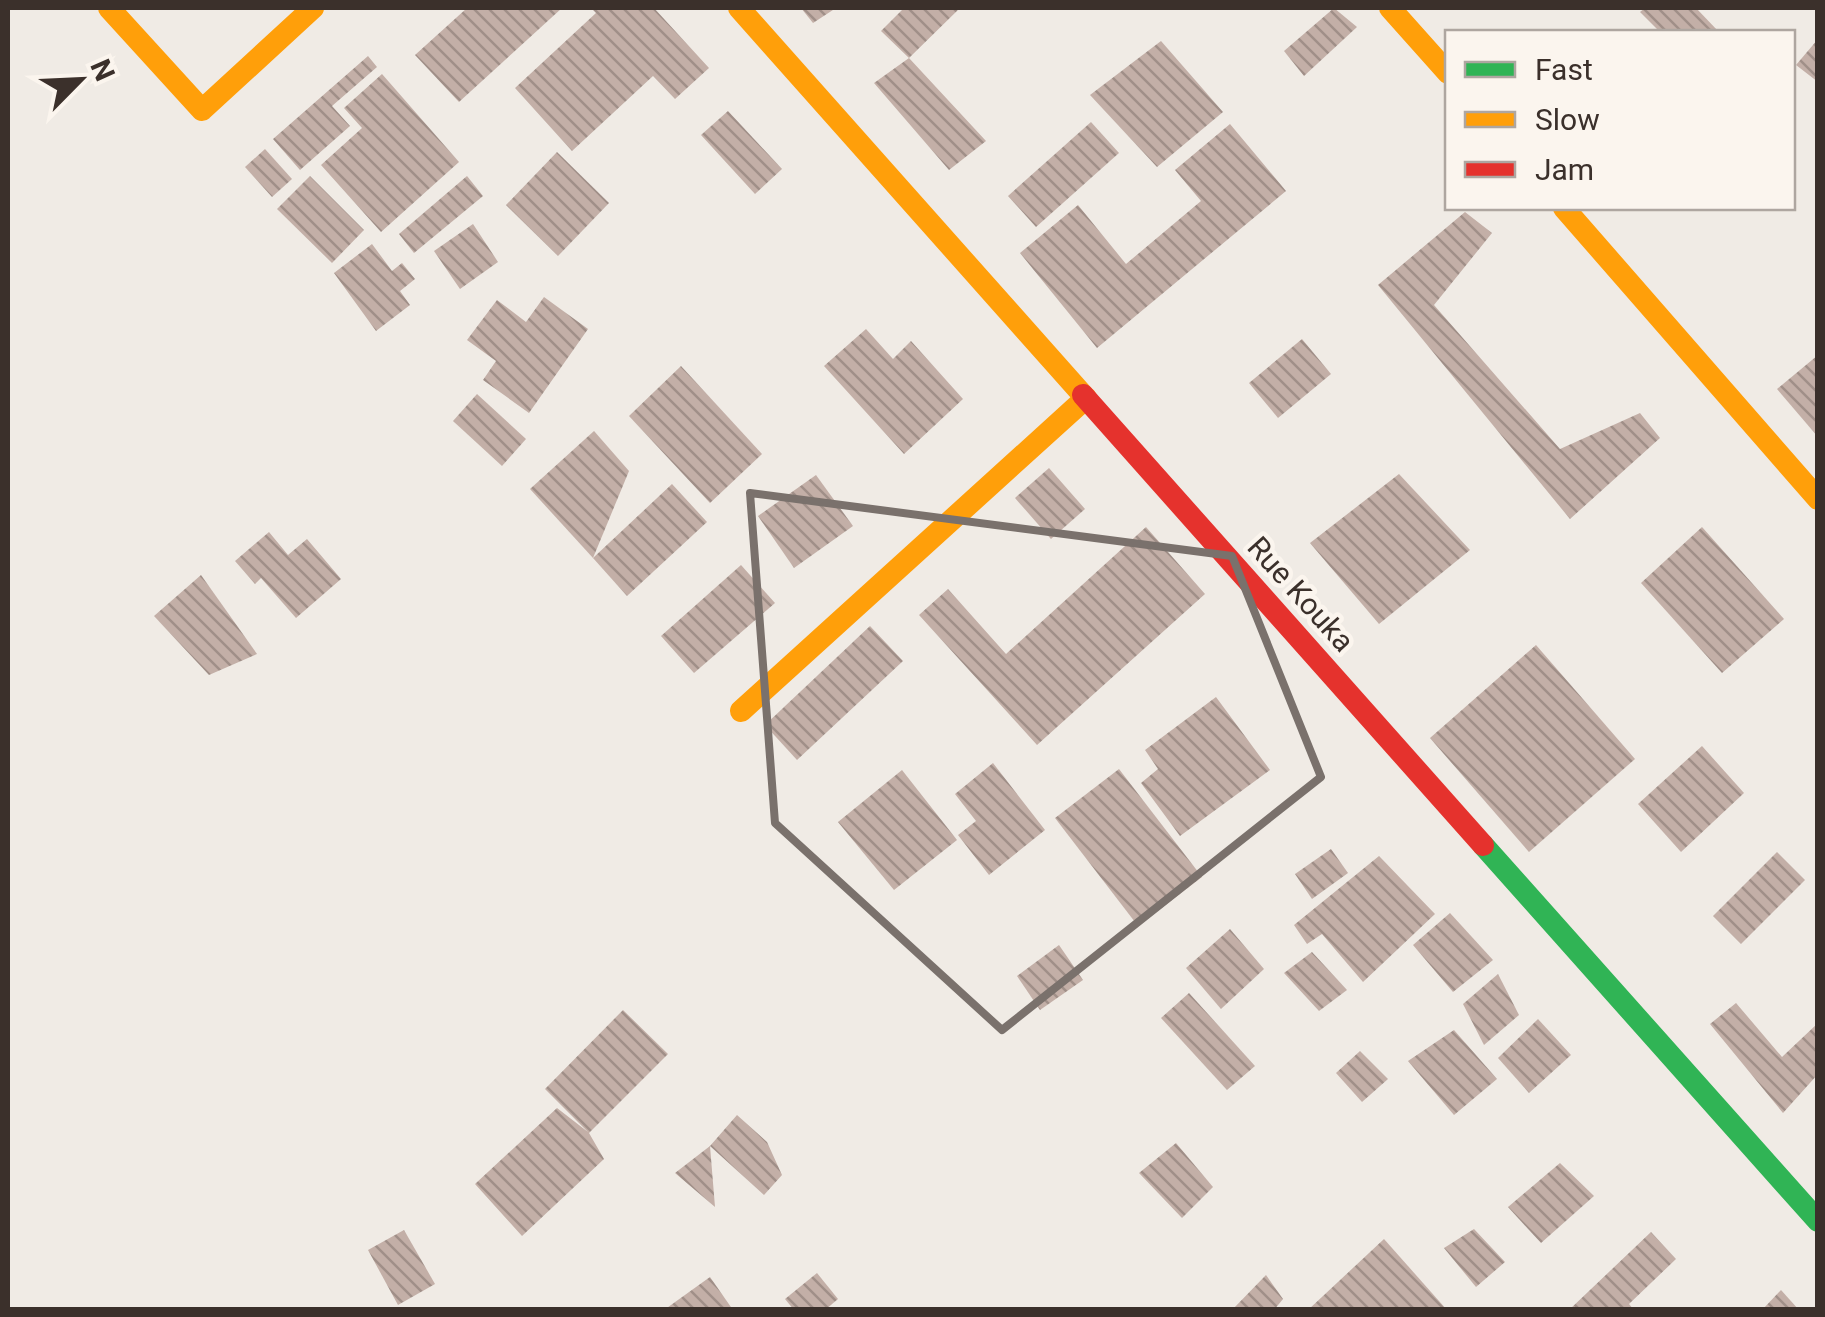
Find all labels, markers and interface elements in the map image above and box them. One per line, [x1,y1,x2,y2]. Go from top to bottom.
north arrow [30,30,130,130]
legend [1445,30,1795,210]
text: Fast [1535,52,1593,87]
text: N [83,54,121,86]
text: Slow [1535,102,1600,137]
text: Jam [1535,152,1594,187]
street label: Rue Kouka [1240,530,1362,658]

